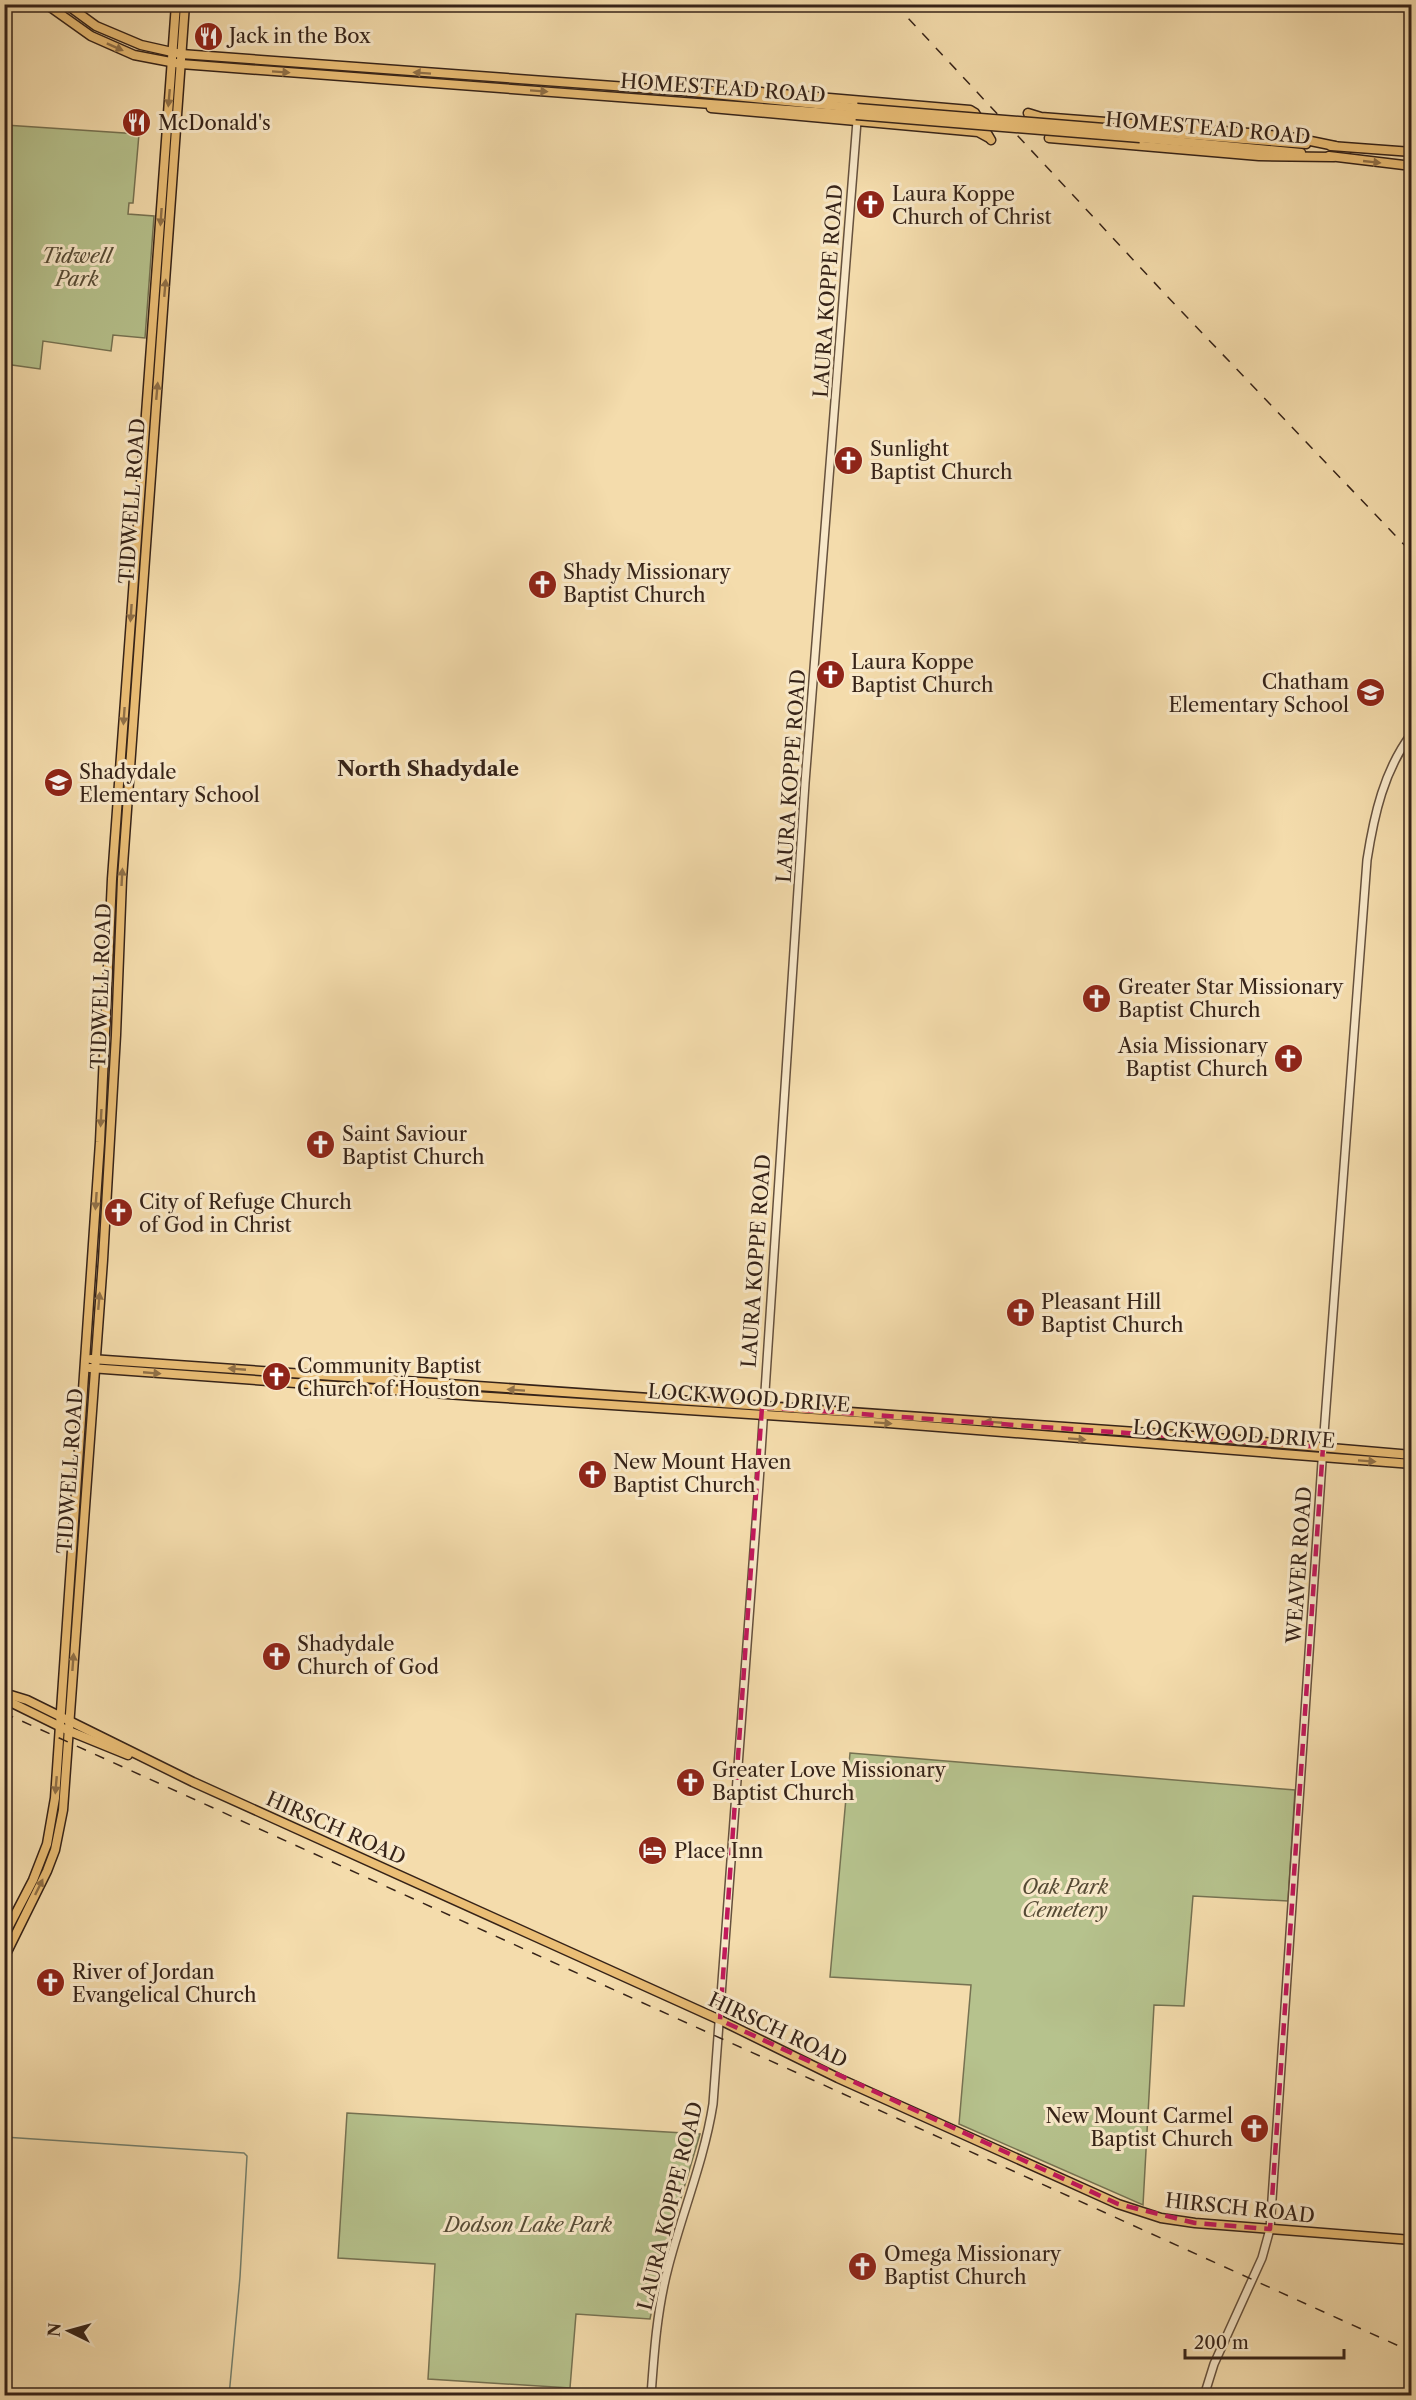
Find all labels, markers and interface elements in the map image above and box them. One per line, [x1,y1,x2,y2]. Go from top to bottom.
restaurant icon: Jack in the Box [192,20,224,52]
place label: Jack in the Box [226,24,371,48]
one-way arrow [107,42,124,51]
one-way arrow [272,67,291,77]
one-way arrow [412,68,431,77]
street label: HOMESTEAD ROAD [619,69,827,107]
one-way arrow [529,86,548,95]
one-way arrow [164,88,174,107]
restaurant icon: McDonald's [121,107,153,139]
street label: HOMESTEAD ROAD [1104,107,1312,149]
place label: McDonald's [158,111,271,135]
one-way arrow [1363,157,1382,167]
place label: Laura Koppe Church of Christ [892,182,1052,229]
street label: LAURA KOPPE ROAD [809,183,847,399]
church icon: Laura Koppe Church of Christ [855,189,887,221]
one-way arrow [156,207,165,226]
park label: Tidwell Park [42,244,115,291]
one-way arrow [160,278,170,297]
one-way arrow [152,381,162,400]
street label: TIDWELL ROAD [114,417,150,585]
place label: Sunlight Baptist Church [870,437,1013,484]
church icon: Sunlight Baptist Church [833,445,865,477]
place label: Shady Missionary Baptist Church [563,560,731,607]
church icon: Shady Missionary Baptist Church [526,568,558,600]
one-way arrow [126,604,136,623]
place label: Laura Koppe Baptist Church [851,650,994,697]
church icon: Laura Koppe Baptist Church [814,658,846,690]
street label: LAURA KOPPE ROAD [772,668,810,884]
place label: Chatham Elementary School [1168,670,1349,717]
school or university icon: Chatham Elementary School [1354,677,1386,709]
one-way arrow [119,707,128,726]
district label: North Shadydale [337,756,519,781]
place label: Shadydale Elementary School [79,760,260,807]
school or university icon: Shadydale Elementary School [42,767,74,799]
one-way arrow [117,868,126,887]
street label: TIDWELL ROAD [86,903,116,1069]
place label: Greater Star Missionary Baptist Church [1118,975,1344,1022]
church icon: Greater Star Missionary Baptist Church [1081,982,1113,1014]
place label: Asia Missionary Baptist Church [1117,1034,1269,1081]
church icon: Asia Missionary Baptist Church [1273,1042,1305,1074]
one-way arrow [97,1109,106,1128]
place label: Saint Saviour Baptist Church [342,1122,485,1169]
church icon: Saint Saviour Baptist Church [305,1129,337,1161]
street label: LAURA KOPPE ROAD [737,1153,775,1369]
place label: City of Refuge Church of God in Christ [139,1190,352,1237]
one-way arrow [92,1191,101,1210]
church icon: City of Refuge Church of God in Christ [102,1197,134,1229]
place label: Pleasant Hill Baptist Church [1041,1290,1184,1337]
one-way arrow [94,1291,104,1310]
church icon: Pleasant Hill Baptist Church [1004,1297,1036,1329]
place label: Community Baptist Church of Houston [297,1354,481,1401]
church icon: Community Baptist Church of Houston [260,1361,292,1393]
one-way arrow [228,1364,247,1374]
one-way arrow [143,1368,162,1378]
street label: LOCKWOOD DRIVE [647,1379,851,1417]
one-way arrow [506,1385,525,1394]
street label: TIDWELL ROAD [52,1387,88,1555]
street label: LOCKWOOD DRIVE [1132,1415,1336,1453]
one-way arrow [874,1418,893,1427]
one-way arrow [983,1418,1002,1427]
one-way arrow [1068,1434,1087,1443]
place label: New Mount Haven Baptist Church [613,1450,792,1497]
one-way arrow [1358,1456,1377,1465]
church icon: New Mount Haven Baptist Church [576,1458,608,1490]
street label: WEAVER ROAD [1281,1486,1316,1645]
place label: Shadydale Church of God [297,1632,439,1679]
church icon: Shadydale Church of God [260,1640,292,1672]
one-way arrow [69,1652,78,1671]
place label: Greater Love Missionary Baptist Church [712,1758,947,1805]
church icon: Greater Love Missionary Baptist Church [675,1766,707,1798]
one-way arrow [51,1776,61,1795]
street label: HIRSCH ROAD [262,1786,410,1870]
hotel icon: Place Inn [637,1835,669,1867]
place label: Place Inn [674,1839,764,1863]
park label: Oak Park Cemetery [1022,1875,1109,1922]
one-way arrow [35,1878,44,1895]
place label: River of Jordan Evangelical Church [72,1960,257,2007]
church icon: River of Jordan Evangelical Church [35,1967,67,1999]
street label: HIRSCH ROAD [705,1987,851,2073]
street label: LAURA KOPPE ROAD [632,2099,708,2313]
place label: New Mount Carmel Baptist Church [1045,2104,1233,2151]
church icon: New Mount Carmel Baptist Church [1238,2112,1270,2144]
street label: HIRSCH ROAD [1164,2188,1316,2228]
park label: Dodson Lake Park [442,2213,613,2237]
place label: Omega Missionary Baptist Church [884,2242,1062,2289]
church icon: Omega Missionary Baptist Church [847,2250,879,2282]
north arrow [39,2301,99,2361]
text: N [43,2322,65,2337]
scale bar [1185,2322,1344,2360]
text: 200 m [1194,2332,1249,2354]

